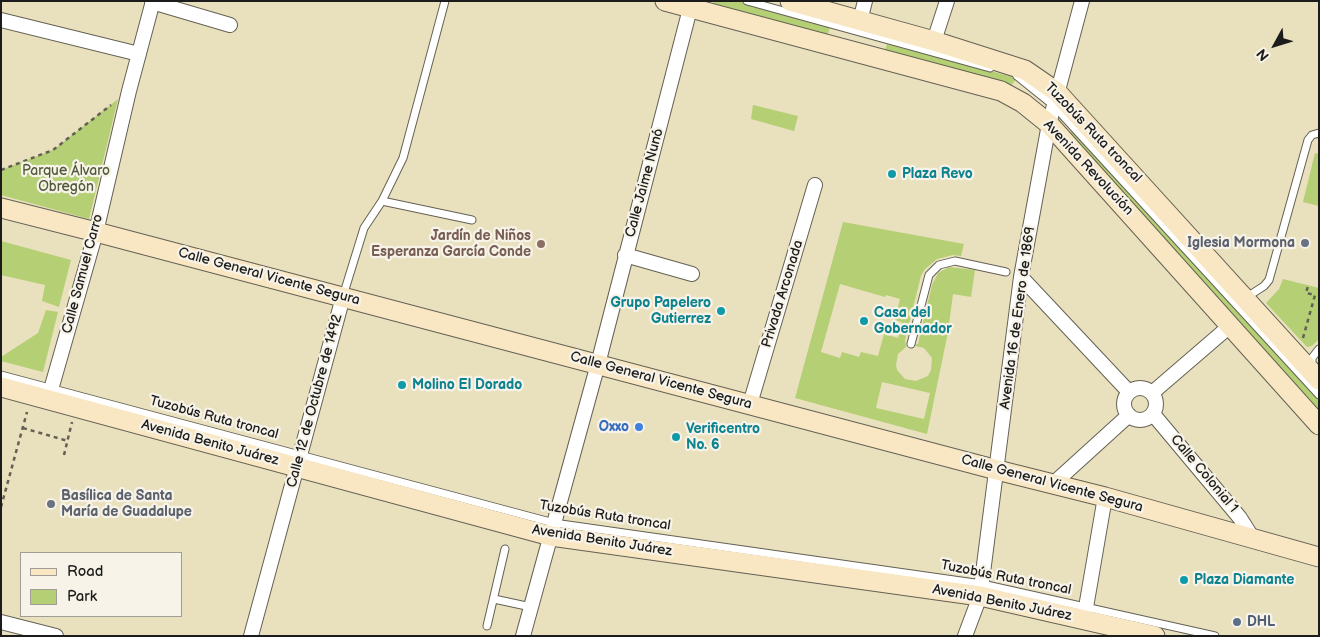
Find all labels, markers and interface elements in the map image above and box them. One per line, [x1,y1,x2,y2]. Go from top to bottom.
north arrow [1250,20,1300,70]
text: N [1253,45,1273,64]
street label: Tuzobús Ruta troncal [1041,80,1145,186]
street label: Avenida Revolución [1040,117,1136,219]
street label: Calle Jaime Nunó [622,127,668,239]
park label: Parque Álvaro Obregón [22,163,110,196]
place label: Plaza Revo [902,166,973,182]
marker: Plaza Revo [886,168,898,180]
street label: Calle Samuel Carro [59,213,107,335]
street label: Avenida 16 de Enero de 1869 [997,226,1039,410]
place label: Jardín de Niños Esperanza García Conde [371,228,531,260]
place label: Iglesia Mormona [1187,235,1295,251]
marker: Iglesia Mormona [1299,237,1311,249]
marker: Jardín de Niños Esperanza García Conde [535,238,547,250]
street label: Privada Arconada [759,238,807,350]
street label: Calle General Vicente Segura [176,245,362,309]
place label: Grupo Papelero Gutierrez [610,295,711,328]
marker: Grupo Papelero Gutierrez [715,305,727,317]
place label: Casa del Gobernador [874,305,952,338]
street label: Calle 12 de Octubre de 1492 [284,312,346,490]
marker: Casa del Gobernador [858,315,870,327]
street label: Calle General Vicente Segura [568,349,754,413]
place label: Molino El Dorado [412,377,522,393]
marker: Molino El Dorado [396,379,408,391]
street label: Tuzobús Ruta troncal [148,393,280,443]
street label: Avenida Benito Juárez [140,417,280,469]
place label: Oxxo [599,419,629,435]
marker: Oxxo [633,421,645,433]
place label: Verificentro No. 6 [686,421,760,454]
marker: Verificentro No. 6 [670,431,682,443]
street label: Calle Colonial 1 [1167,432,1241,516]
street label: Calle General Vicente Segura [959,452,1145,516]
place label: Basílica de Santa María de Guadalupe [61,488,192,520]
street label: Tuzobús Ruta troncal [538,497,672,535]
marker: Basílica de Santa María de Guadalupe [45,498,57,510]
street label: Avenida Benito Juárez [531,522,673,560]
legend [20,552,182,617]
street label: Tuzobús Ruta troncal [939,557,1073,599]
text: Road [67,562,103,581]
place label: Plaza Diamante [1194,572,1294,588]
marker: Plaza Diamante [1178,574,1190,586]
street label: Avenida Benito Juárez [931,581,1073,625]
text: Park [67,587,97,606]
place label: DHL [1247,614,1275,630]
marker: DHL [1231,616,1243,628]

